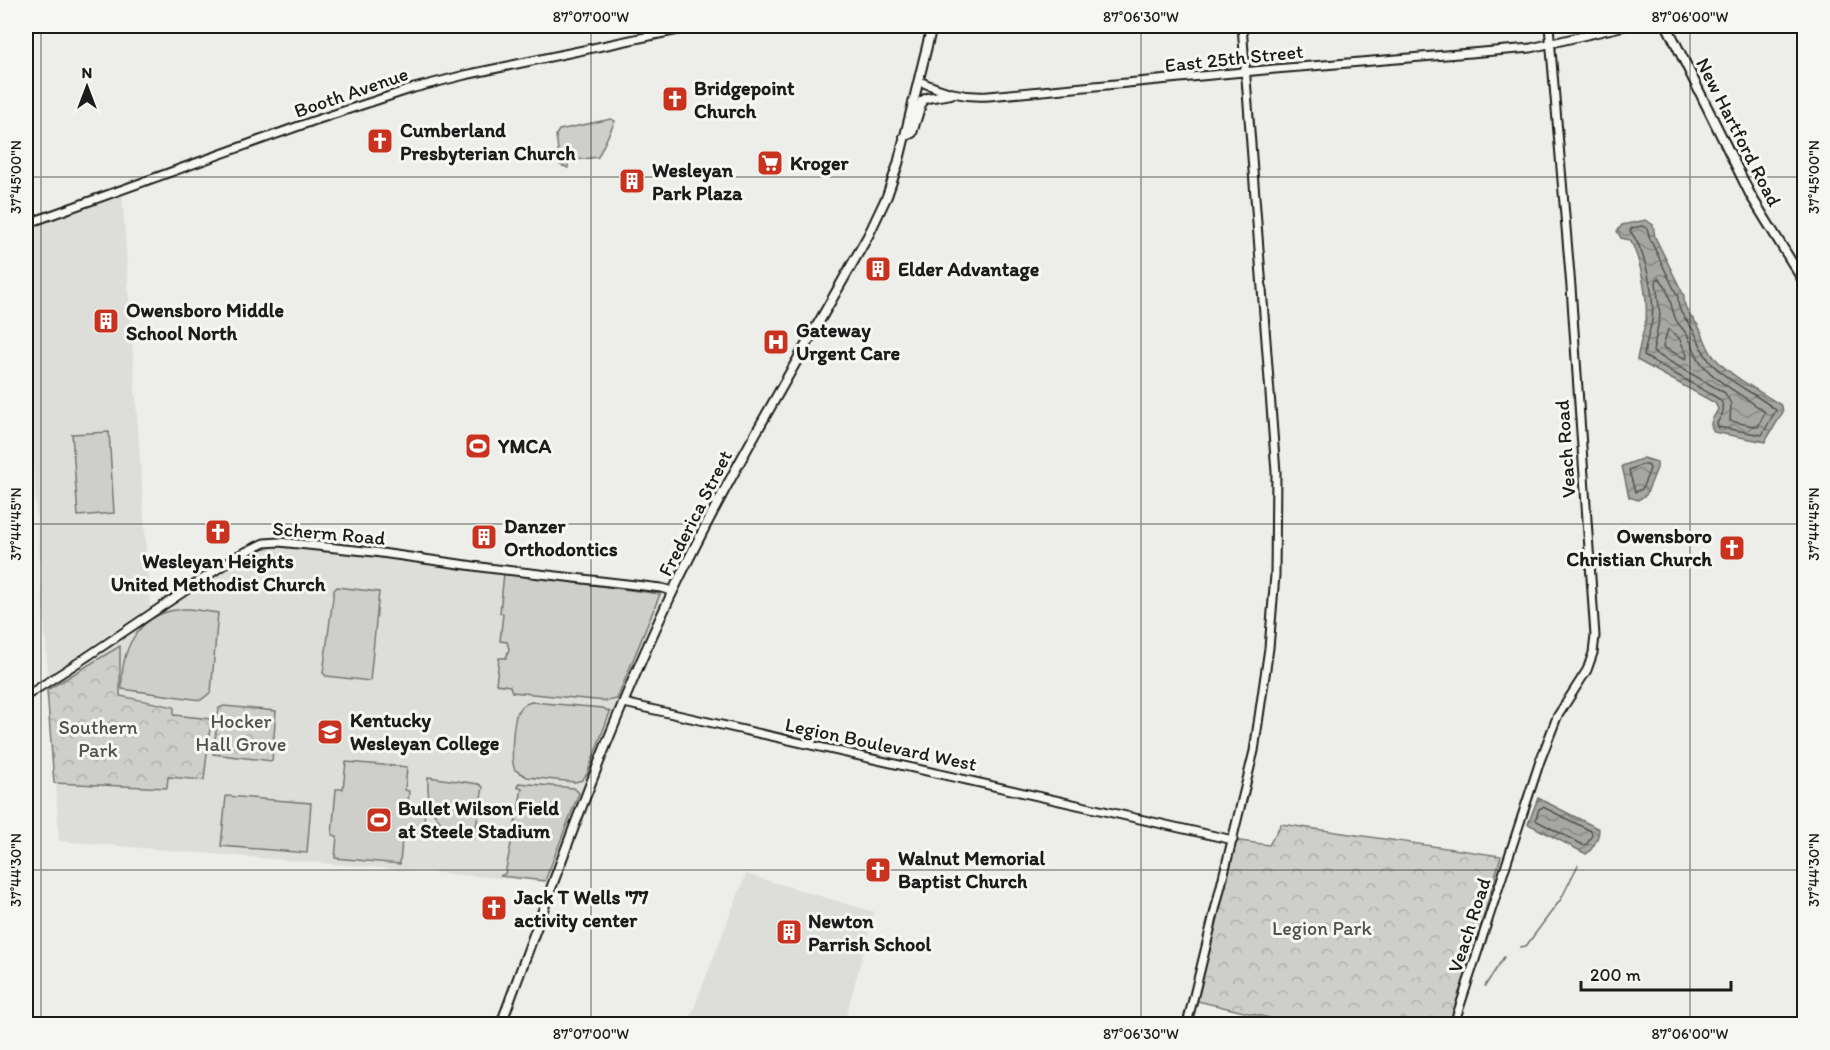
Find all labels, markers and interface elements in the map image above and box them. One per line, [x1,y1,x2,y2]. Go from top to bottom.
text: 87°07'00"W [553,8,629,26]
text: 87°06'30"W [1103,8,1179,26]
text: 87°06'00"W [1652,8,1729,26]
street label: East 25th Street [1163,39,1305,77]
street label: New Hartford Road [1691,54,1787,210]
north arrow [57,57,117,117]
street label: Booth Avenue [291,61,411,123]
text: N [82,63,92,82]
place label: Bridgepoint Church [694,76,795,123]
church icon: Bridgepoint Church [660,84,690,114]
place label: Cumberland Presbyterian Church [400,118,576,166]
church icon: Cumberland Presbyterian Church [365,126,395,156]
text: 37°45'00"N [7,140,25,214]
text: 37°45'00"N [1805,140,1823,214]
supermarket icon: Kroger [755,148,785,178]
place label: Kroger [790,151,849,176]
place label: Wesleyan Park Plaza [652,158,743,205]
building icon: Wesleyan Park Plaza [617,166,647,196]
building icon: Elder Advantage [863,254,893,284]
place label: Elder Advantage [898,257,1040,282]
place label: Owensboro Middle School North [126,298,284,345]
building icon: Owensboro Middle School North [91,306,121,336]
place label: Gateway Urgent Care [796,318,900,366]
hospital icon: Gateway Urgent Care [761,327,791,357]
street label: Veach Road [1550,399,1580,499]
sports icon: YMCA [463,431,493,461]
place label: YMCA [497,434,551,458]
street label: Frederica Street [653,446,737,580]
text: 37°44'45"N [7,487,25,561]
text: 37°44'45"N [1805,487,1823,561]
place label: Danzer Orthodontics [504,514,618,561]
street label: Scherm Road [272,516,387,550]
church icon: Wesleyan Heights United Methodist Church [203,517,233,547]
building icon: Danzer Orthodontics [469,522,499,552]
place label: Owensboro Christian Church [1566,524,1712,571]
church icon: Owensboro Christian Church [1717,533,1747,563]
place label: Wesleyan Heights United Methodist Church [111,549,326,596]
place label: Kentucky Wesleyan College [350,708,500,756]
park label: Hocker Hall Grove [196,709,286,756]
street label: Legion Boulevard West [783,712,979,776]
park label: Southern Park [58,715,138,762]
school or university icon: Kentucky Wesleyan College [315,717,345,747]
place label: Bullet Wilson Field at Steele Stadium [398,796,559,843]
sports icon: Bullet Wilson Field at Steele Stadium [364,805,394,835]
text: 37°44'30"N [7,833,25,907]
text: 37°44'30"N [1805,833,1823,907]
place label: Walnut Memorial Baptist Church [898,846,1045,894]
church icon: Walnut Memorial Baptist Church [863,855,893,885]
street label: Veach Road [1442,874,1496,975]
place label: Jack T Wells '77 activity center [513,885,649,933]
church icon: Jack T Wells '77 activity center [479,893,509,923]
place label: Newton Parrish School [808,909,931,956]
park label: Legion Park [1272,916,1373,940]
building icon: Newton Parrish School [774,917,804,947]
scale bar [1581,954,1731,992]
text: 200 m [1590,964,1641,986]
text: 87°07'00"W [553,1025,629,1043]
text: 87°06'30"W [1103,1025,1179,1043]
text: 87°06'00"W [1652,1025,1729,1043]

